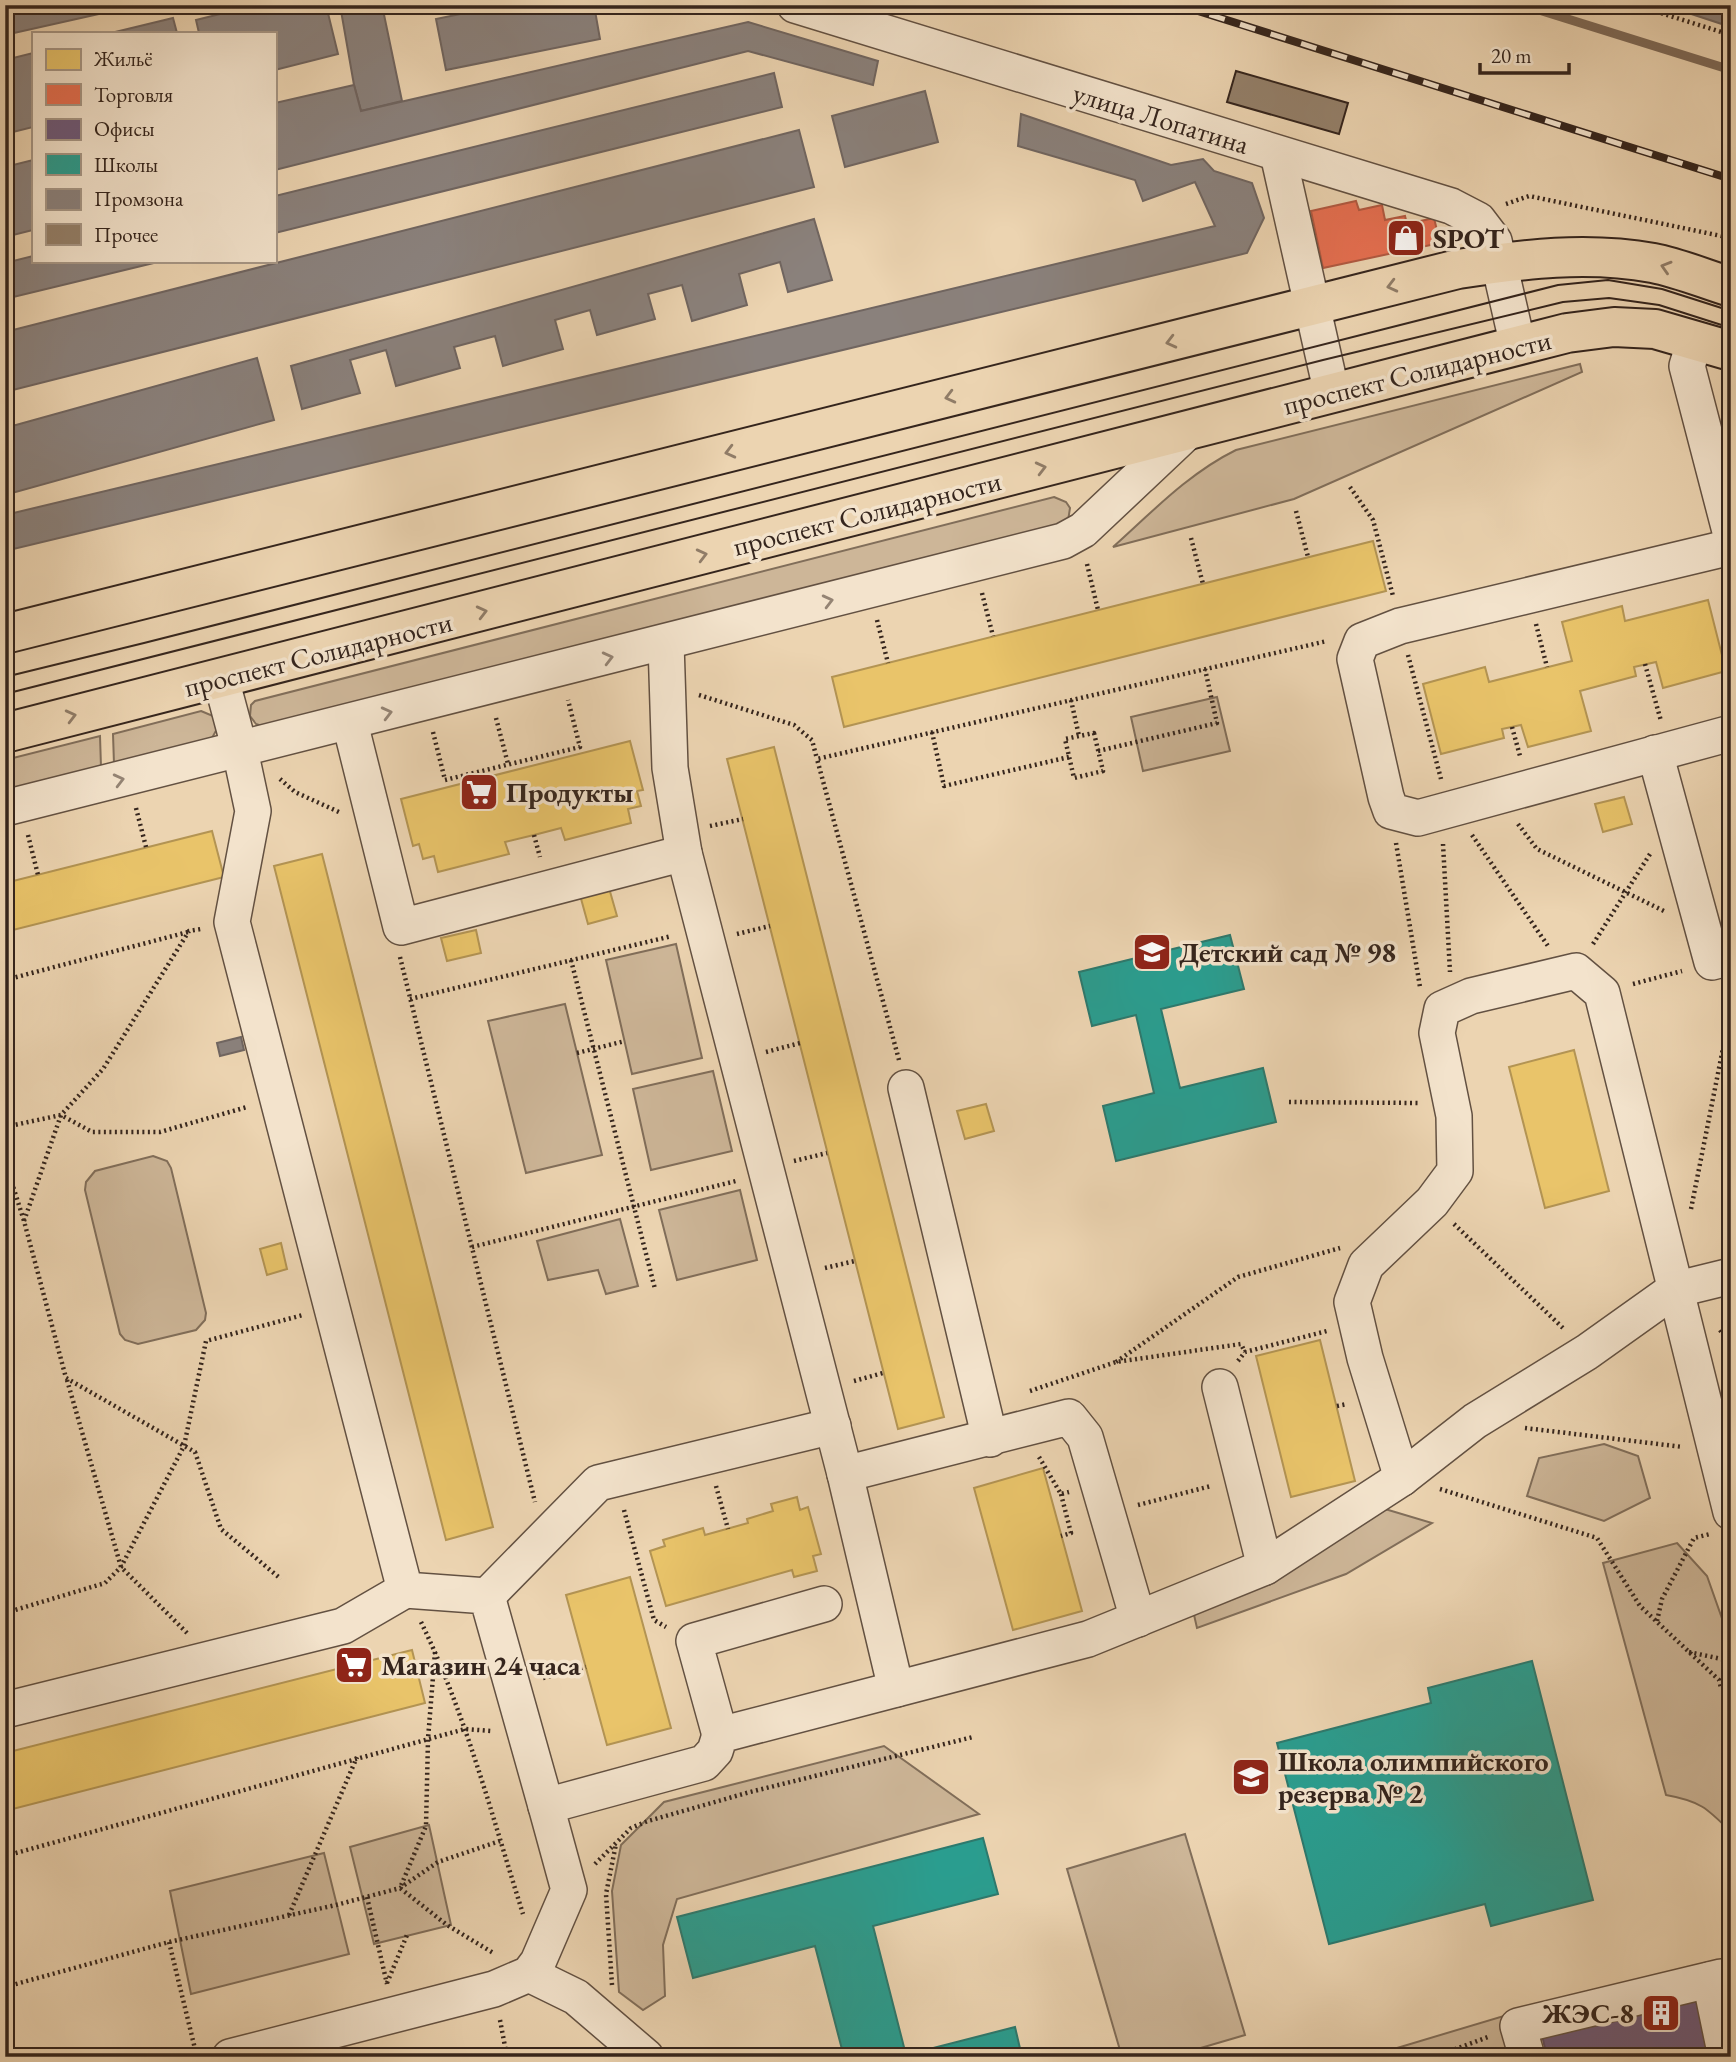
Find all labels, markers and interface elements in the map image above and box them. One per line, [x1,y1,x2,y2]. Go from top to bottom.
legend [32,32,276,262]
scale bar [1480,32,1570,76]
text: 20 m [1491,42,1532,69]
text: Жильё [93,45,153,72]
street label: улица Лопатина [1069,74,1254,162]
text: Торговля [94,81,173,108]
text: Офисы [94,115,155,142]
text: Школы [94,151,158,178]
text: Промзона [94,185,184,212]
shop icon: SPOT [1385,217,1427,259]
place label: SPOT [1433,220,1505,256]
text: Прочее [94,221,158,248]
one-way arrow [1660,260,1672,275]
one-way arrow [1386,278,1398,292]
street label: проспект Солидарности [1279,321,1555,423]
one-way arrow [1165,334,1177,348]
one-way arrow [945,389,957,403]
one-way arrow [724,444,736,458]
street label: проспект Солидарности [729,462,1005,564]
one-way arrow [1035,462,1047,476]
one-way arrow [696,549,708,563]
one-way arrow [822,595,834,609]
street label: проспект Солидарности [180,603,456,705]
one-way arrow [476,606,488,620]
one-way arrow [602,652,614,666]
one-way arrow [381,707,393,721]
one-way arrow [65,710,77,724]
supermarket icon: Продукты [458,771,500,813]
one-way arrow [113,774,125,788]
place label: Продукты [506,774,633,810]
school or university icon: Детский сад № 98 [1131,931,1173,973]
place label: Детский сад № 98 [1179,934,1396,970]
supermarket icon: Магазин 24 часа [333,1644,375,1686]
place label: Магазин 24 часа [381,1647,581,1683]
place label: Школа олимпийского резерва № 2 [1278,1743,1549,1811]
school or university icon: Школа олимпийского резерва № 2 [1230,1756,1272,1798]
building icon: ЖЭС-8 [1640,1992,1682,2034]
place label: ЖЭС-8 [1541,1995,1634,2031]

